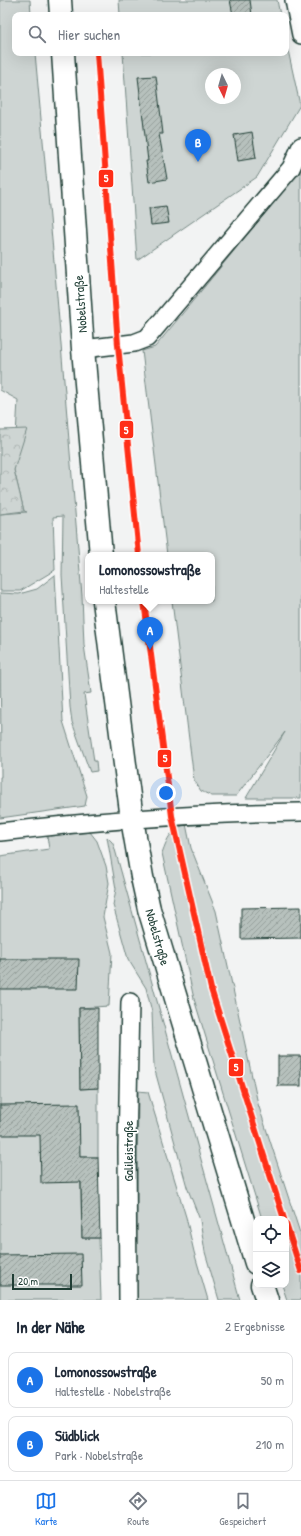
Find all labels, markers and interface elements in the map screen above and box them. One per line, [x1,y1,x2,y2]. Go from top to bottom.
search box [12,12,289,56]
icon: search [26,23,48,45]
text: Hier suchen [58,24,120,45]
north arrow [205,68,241,104]
pin: B [185,129,211,162]
line badge: 5 [98,169,114,188]
text: 5 [104,171,109,185]
street label: Nobelstraße [69,275,91,333]
line badge: 5 [119,420,134,439]
text: 5 [124,423,129,437]
popup [85,552,215,604]
text: Lomonossowstraße [99,559,201,580]
text: Haltestelle [99,580,149,598]
pin: A [137,617,163,650]
line badge: 5 [157,749,172,768]
text: 5 [163,751,168,765]
your location [156,783,176,803]
street label: Nobelstraße [141,907,175,967]
line badge: 5 [228,1058,244,1077]
text: 5 [234,1060,239,1074]
street label: Galileistraße [119,1121,137,1181]
map controls [253,1216,289,1288]
button: locate [253,1216,289,1252]
button: layers [253,1252,289,1288]
scale bar [12,1272,72,1291]
text: 20 m [18,1274,38,1288]
text: In der Nähe [16,1315,85,1338]
text: 2 Ergebnisse [225,1317,285,1335]
text: Lomonossowstraße [55,1361,157,1382]
text: A [27,1371,33,1389]
text: 50 m [261,1371,284,1389]
text: Haltestelle · Nobelstraße [55,1382,171,1400]
text: Südblick [55,1425,99,1446]
text: B [27,1435,33,1453]
text: 210 m [256,1435,284,1453]
text: Park · Nobelstraße [55,1446,143,1464]
tab: Karte [35,1490,57,1528]
tab: Route [127,1490,149,1528]
tab: Gespeichert [219,1490,266,1528]

